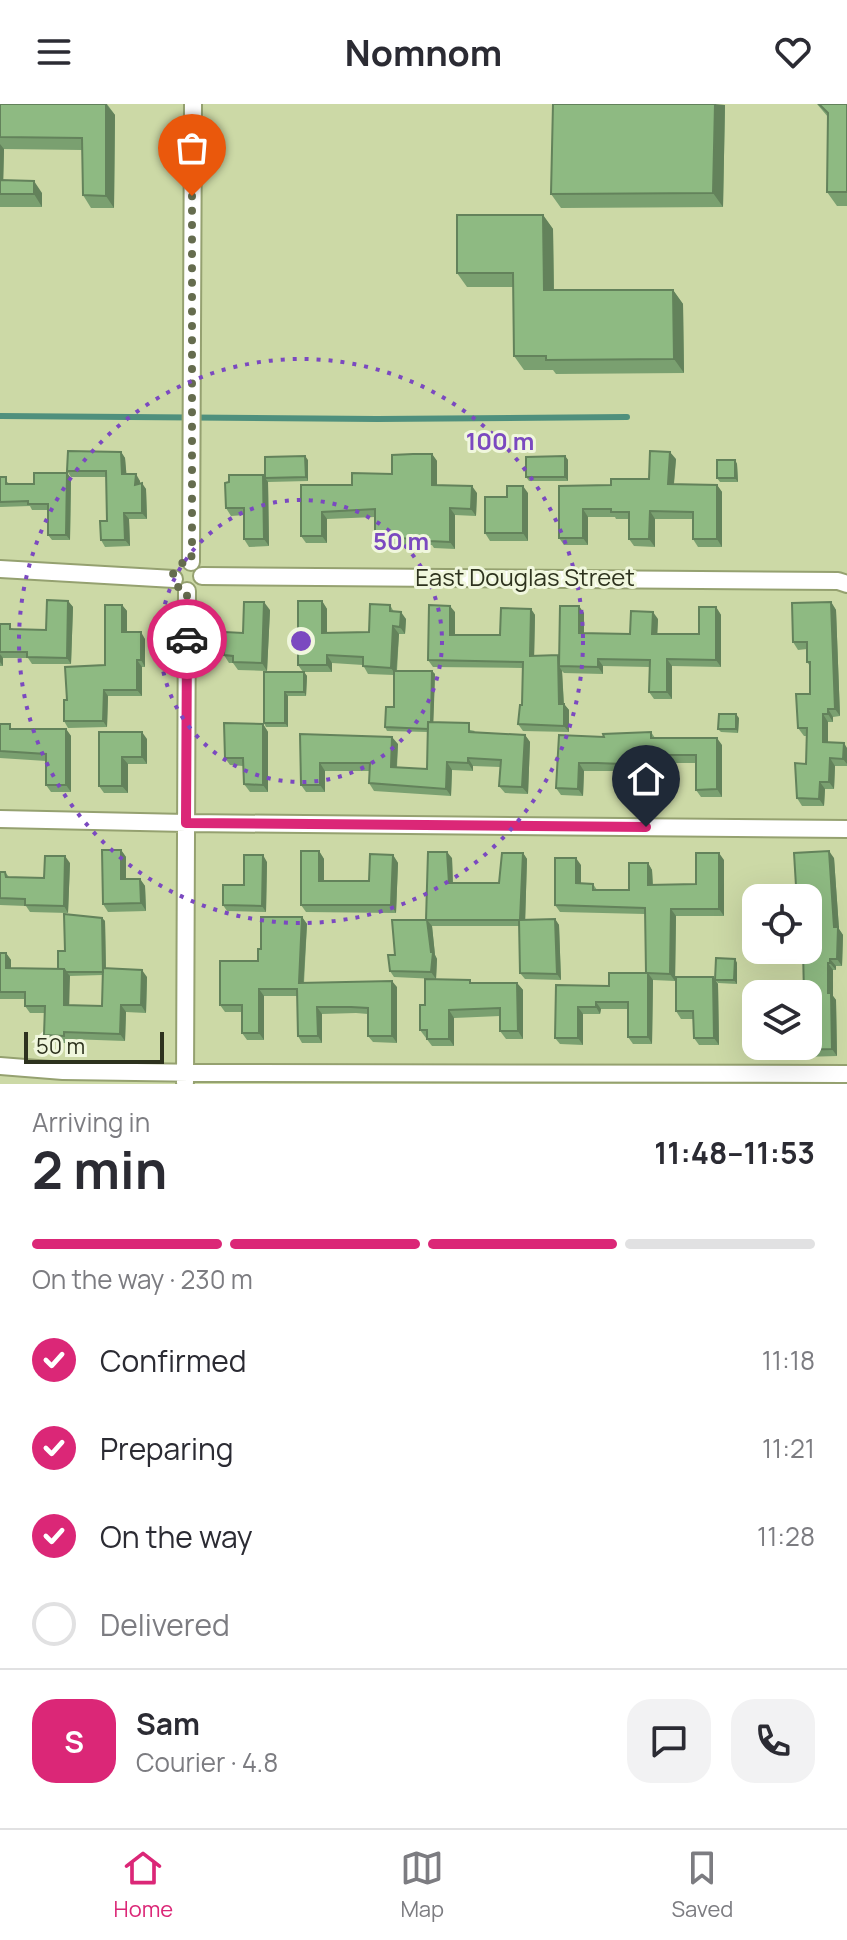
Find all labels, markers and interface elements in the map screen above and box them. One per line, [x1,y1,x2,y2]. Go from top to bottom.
text: Nomnom [345,28,502,77]
icon: menu [32,30,76,74]
icon: heart [771,30,815,74]
pin [158,114,226,196]
icon: bag [170,126,214,170]
text: 100 m [466,424,534,457]
text: 50 m [373,524,429,557]
street label: East Douglas Street [415,560,635,593]
courier [147,599,227,679]
icon: car [165,617,209,661]
centre of rings [287,627,315,655]
pin [612,745,680,827]
icon: home [624,757,668,801]
map controls [742,884,822,1060]
button: locate [742,884,822,964]
button: layers [742,980,822,1060]
scale bar [24,1028,164,1064]
text: 50 m [36,1031,85,1061]
text: Arriving in [32,1104,150,1140]
text: 11:48–11:53 [654,1132,815,1173]
text: 2 min [32,1134,167,1205]
text: On the way · 230 m [32,1261,253,1297]
icon: check [32,1338,76,1382]
text: Confirmed [100,1340,247,1381]
text: 11:18 [762,1342,815,1378]
icon: check [32,1426,76,1470]
text: Preparing [100,1428,234,1469]
text: 11:21 [762,1430,815,1466]
icon: check [32,1514,76,1558]
text: On the way [100,1516,253,1557]
text: 11:28 [757,1518,815,1554]
text: Delivered [100,1604,230,1645]
button: chat [627,1699,711,1783]
button: phone [731,1699,815,1783]
text: Sam [136,1703,200,1744]
text: S [64,1721,84,1762]
text: Courier · 4.8 [136,1744,278,1780]
tab: Home [114,1846,173,1924]
tab: Map [400,1846,444,1924]
tab: Saved [671,1846,733,1924]

